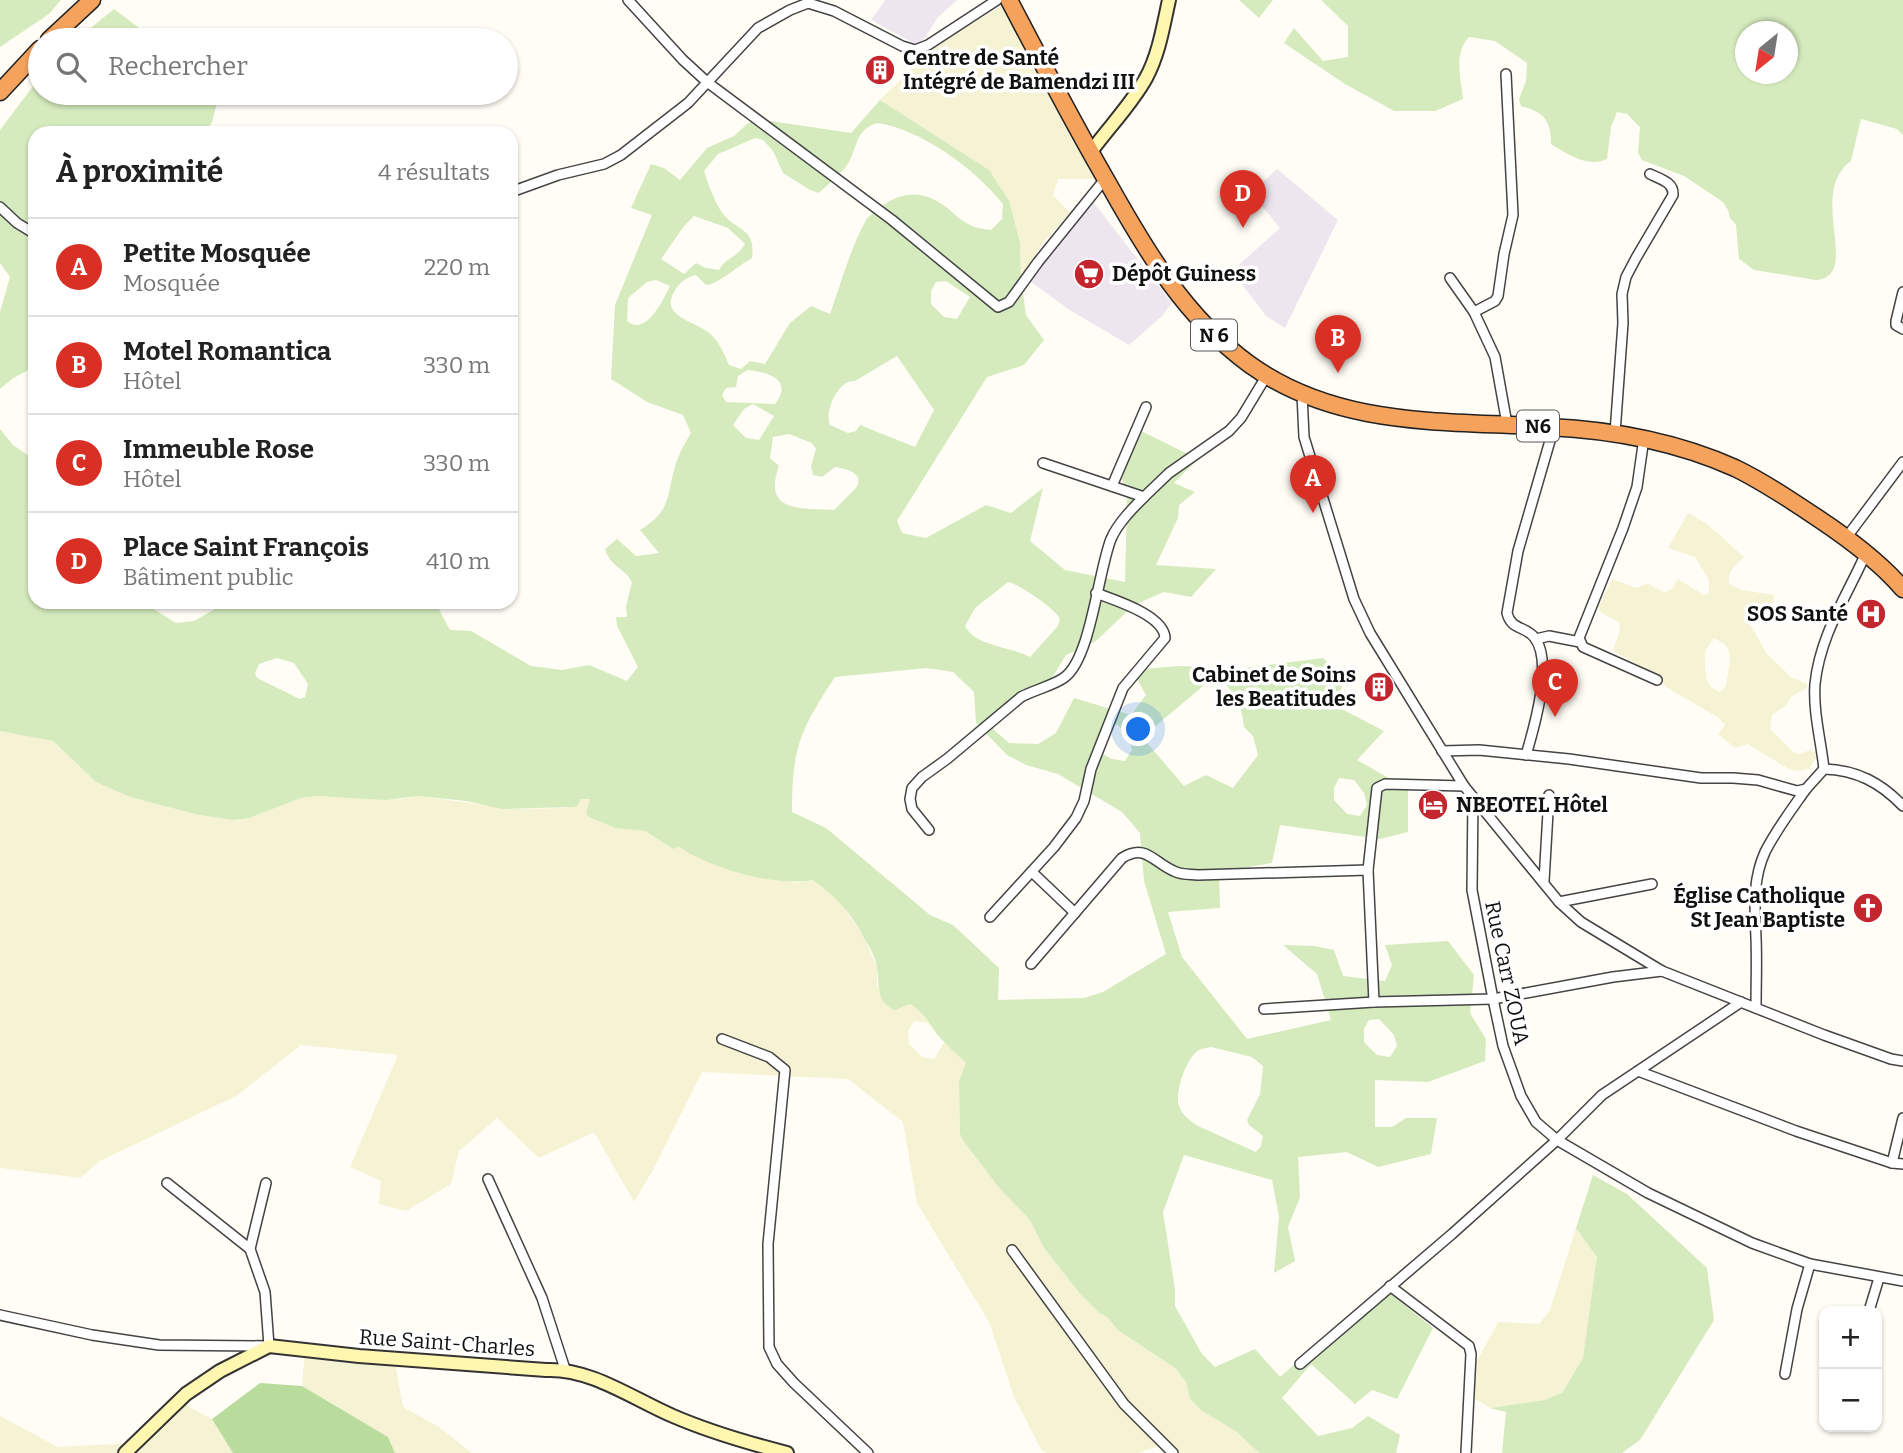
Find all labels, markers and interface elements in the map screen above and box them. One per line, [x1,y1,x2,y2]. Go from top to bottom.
north arrow [1735,21,1798,84]
search box [28,28,518,105]
place label: Centre de Santé Intégré de Bamendzi III [903,45,1135,95]
icon: search [52,48,90,86]
text: Rechercher [108,51,248,82]
building icon: Centre de Santé Intégré de Bamendzi III [863,53,897,87]
text: À proximité [56,154,223,190]
text: 4 résultats [378,158,490,186]
pin: D [1220,170,1266,228]
text: Petite Mosquée [123,238,311,269]
text: A [71,253,87,281]
text: 220 m [424,253,490,281]
supermarket icon: Dépôt Guiness [1072,257,1106,291]
place label: Dépôt Guiness [1112,261,1256,287]
text: Mosquée [123,269,220,297]
pin: B [1315,315,1361,373]
road number: N 6 [1191,320,1237,350]
text: Motel Romantica [123,336,331,367]
text: B [72,351,86,379]
text: 330 m [423,351,490,379]
text: Hôtel [123,367,181,395]
road number: N6 [1517,410,1559,442]
text: Immeuble Rose [123,434,314,465]
text: C [72,449,86,477]
text: 330 m [423,449,490,477]
pin: A [1290,455,1336,513]
text: Hôtel [123,465,181,493]
text: Place Saint François [123,532,369,563]
text: D [71,547,87,575]
text: 410 m [426,547,490,575]
text: Bâtiment public [123,563,294,591]
hospital icon: SOS Santé [1854,597,1888,631]
place label: SOS Santé [1747,601,1848,627]
pin: C [1532,659,1578,717]
place label: Cabinet de Soins les Beatitudes [1192,662,1356,712]
building icon: Cabinet de Soins les Beatitudes [1362,670,1396,704]
your location [1121,712,1155,746]
hotel icon: NBEOTEL Hôtel [1416,788,1450,822]
place label: NBEOTEL Hôtel [1456,792,1608,818]
place label: Église Catholique St Jean Baptiste [1673,882,1845,933]
church icon: Église Catholique St Jean Baptiste [1851,891,1885,925]
street label: Rue Carr ZOUA [1479,899,1535,1048]
map controls [1819,1306,1882,1432]
button: + [1819,1306,1882,1369]
street label: Rue Saint-Charles [358,1324,536,1362]
button: − [1819,1369,1882,1432]

